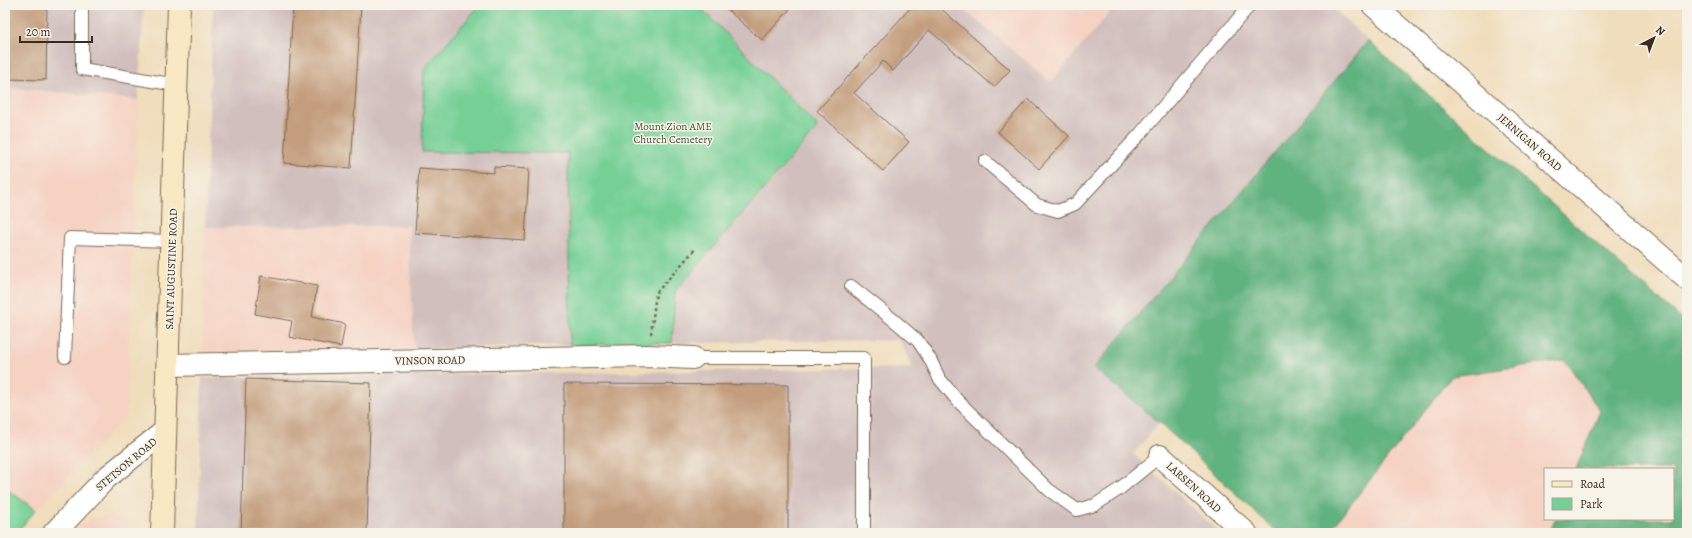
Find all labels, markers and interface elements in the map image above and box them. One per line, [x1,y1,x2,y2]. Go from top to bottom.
scale bar [20,18,92,44]
north arrow [1634,18,1674,58]
text: N [1652,23,1668,39]
text: 20 m [26,24,50,40]
street label: JERNIGAN ROAD [1494,110,1565,175]
park label: Mount Zion AME Church Cemetery [633,119,713,147]
street label: SAINT AUGUSTINE ROAD [162,208,181,330]
street label: VINSON ROAD [394,352,466,369]
street label: STETSON ROAD [92,434,161,495]
street label: LARSEN ROAD [1163,458,1225,516]
legend [1544,468,1674,520]
text: Road [1580,476,1606,492]
text: Park [1580,496,1603,512]

